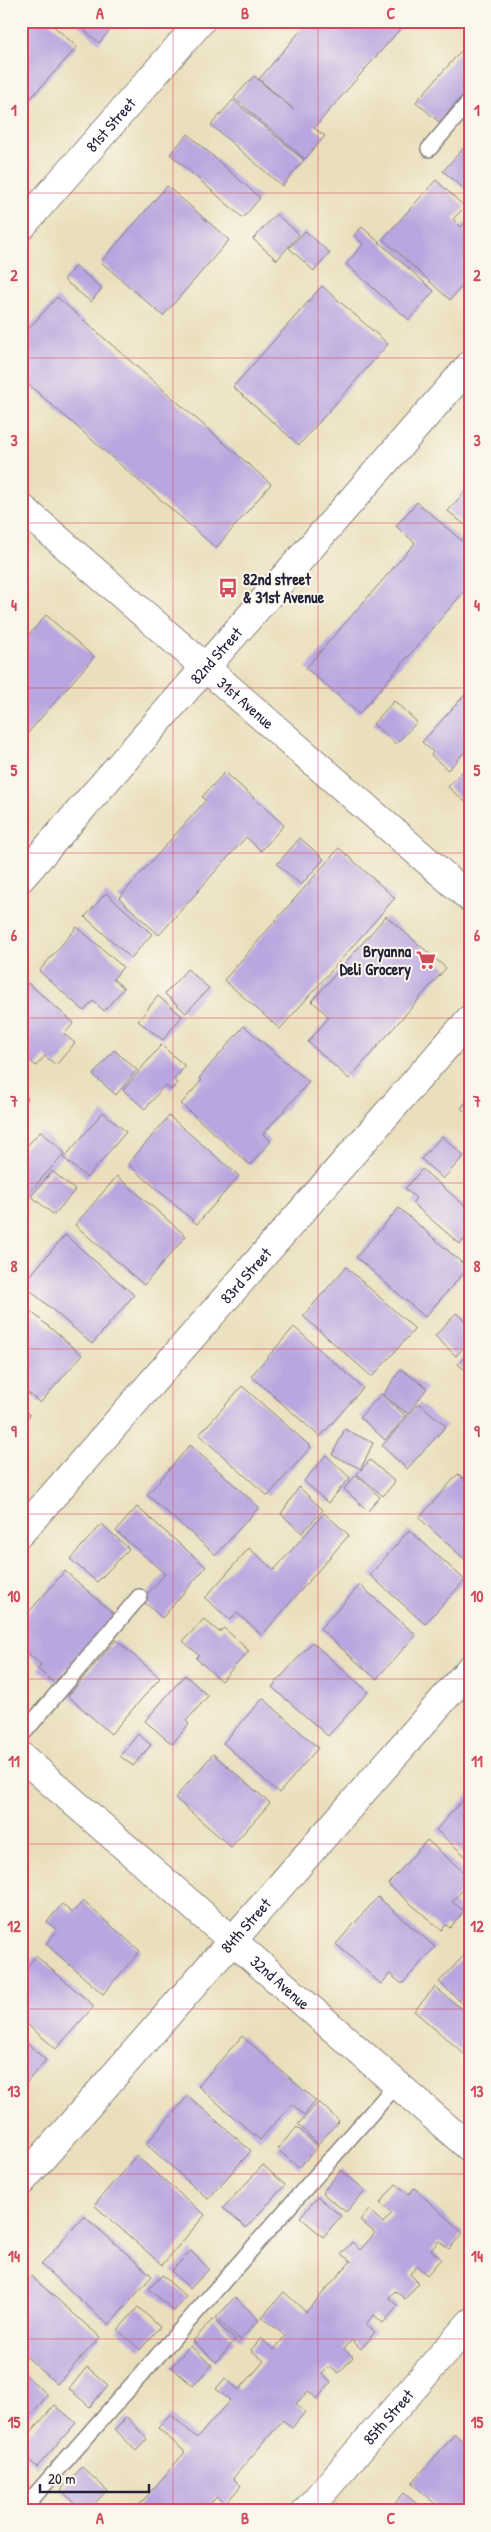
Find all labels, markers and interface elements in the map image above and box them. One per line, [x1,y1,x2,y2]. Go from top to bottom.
text: A [96,2,104,24]
text: B [241,2,249,24]
text: C [387,2,396,24]
street label: 81st Street [81,92,141,156]
text: 1 [11,99,17,121]
text: 1 [474,99,480,121]
text: 2 [10,264,18,286]
text: 2 [473,264,481,286]
text: 3 [10,429,18,451]
text: 3 [473,429,481,451]
place label: 82nd street & 31st Avenue [243,568,325,608]
bus stop icon: 82nd street & 31st Avenue [217,577,239,599]
text: 4 [11,594,17,616]
text: 4 [474,594,480,616]
street label: 82nd Street [185,622,247,688]
street label: 31st Avenue [213,672,279,734]
text: 5 [11,759,18,781]
text: 5 [474,759,481,781]
text: 6 [11,924,18,946]
text: 6 [474,924,481,946]
place label: Bryanna Deli Grocery [340,940,412,981]
supermarket icon: Bryanna Deli Grocery [415,949,437,971]
text: 7 [9,1090,18,1112]
text: 7 [472,1090,481,1112]
street label: 83rd Street [215,1242,276,1308]
text: 8 [11,1255,18,1277]
text: 8 [474,1255,481,1277]
text: 9 [11,1420,17,1442]
text: 9 [474,1420,480,1442]
text: 10 [8,1585,20,1607]
text: 10 [471,1585,483,1607]
text: 11 [8,1750,20,1772]
text: 11 [471,1750,483,1772]
street label: 84th Street [216,1893,276,1958]
text: 12 [7,1915,21,1937]
text: 12 [470,1915,484,1937]
street label: 32nd Avenue [246,1950,315,2015]
text: 13 [8,2080,20,2102]
text: 13 [471,2080,483,2102]
text: 14 [8,2245,20,2267]
text: 14 [471,2245,483,2267]
street label: 85th Street [358,2384,419,2449]
text: 15 [8,2411,21,2433]
text: 15 [471,2411,484,2433]
scale bar [40,2462,149,2494]
text: 20 m [48,2468,75,2489]
text: A [96,2507,104,2529]
text: B [241,2507,249,2529]
text: C [387,2507,396,2529]

